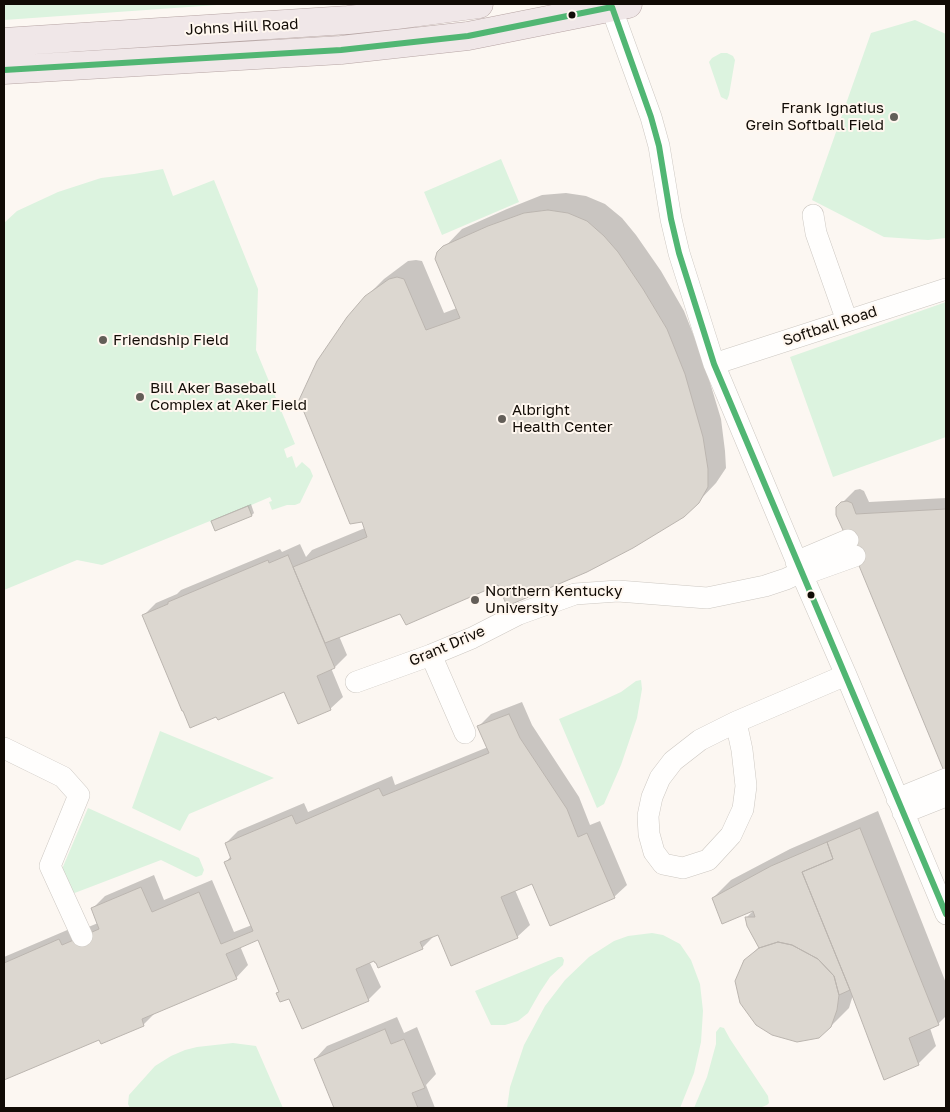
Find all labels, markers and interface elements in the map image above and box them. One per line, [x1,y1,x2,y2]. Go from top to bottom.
unlabelled marker [567,10,577,20]
street label: Johns Hill Road [185,15,299,39]
place label: Frank Ignatius Grein Softball Field [745,99,884,134]
marker: Frank Ignatius Grein Softball Field [888,111,900,123]
street label: Softball Road [781,302,879,350]
place label: Friendship Field [113,331,229,349]
marker: Friendship Field [97,334,109,346]
place label: Bill Aker Baseball Complex at Aker Field [150,379,307,414]
marker: Bill Aker Baseball Complex at Aker Field [134,391,146,403]
place label: Albright Health Center [512,401,613,436]
marker: Albright Health Center [496,413,508,425]
place label: Northern Kentucky University [485,582,622,617]
unlabelled marker [806,590,816,600]
marker: Northern Kentucky University [469,594,481,606]
street label: Grant Drive [406,622,488,670]

